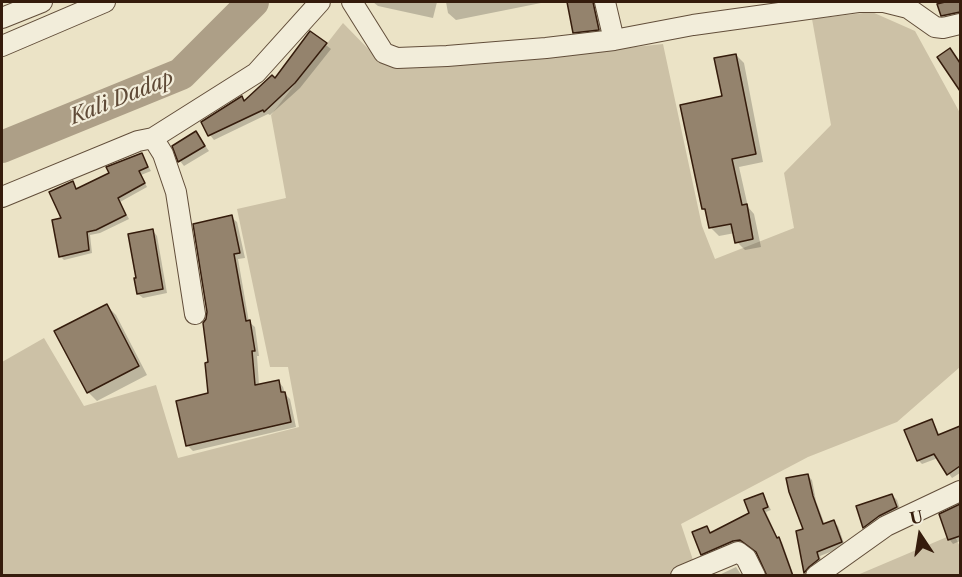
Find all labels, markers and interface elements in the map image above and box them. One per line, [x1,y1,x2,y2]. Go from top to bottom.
water label: Kali Dadap [66,66,178,130]
north arrow [890,505,950,565]
text: U [908,506,925,529]

